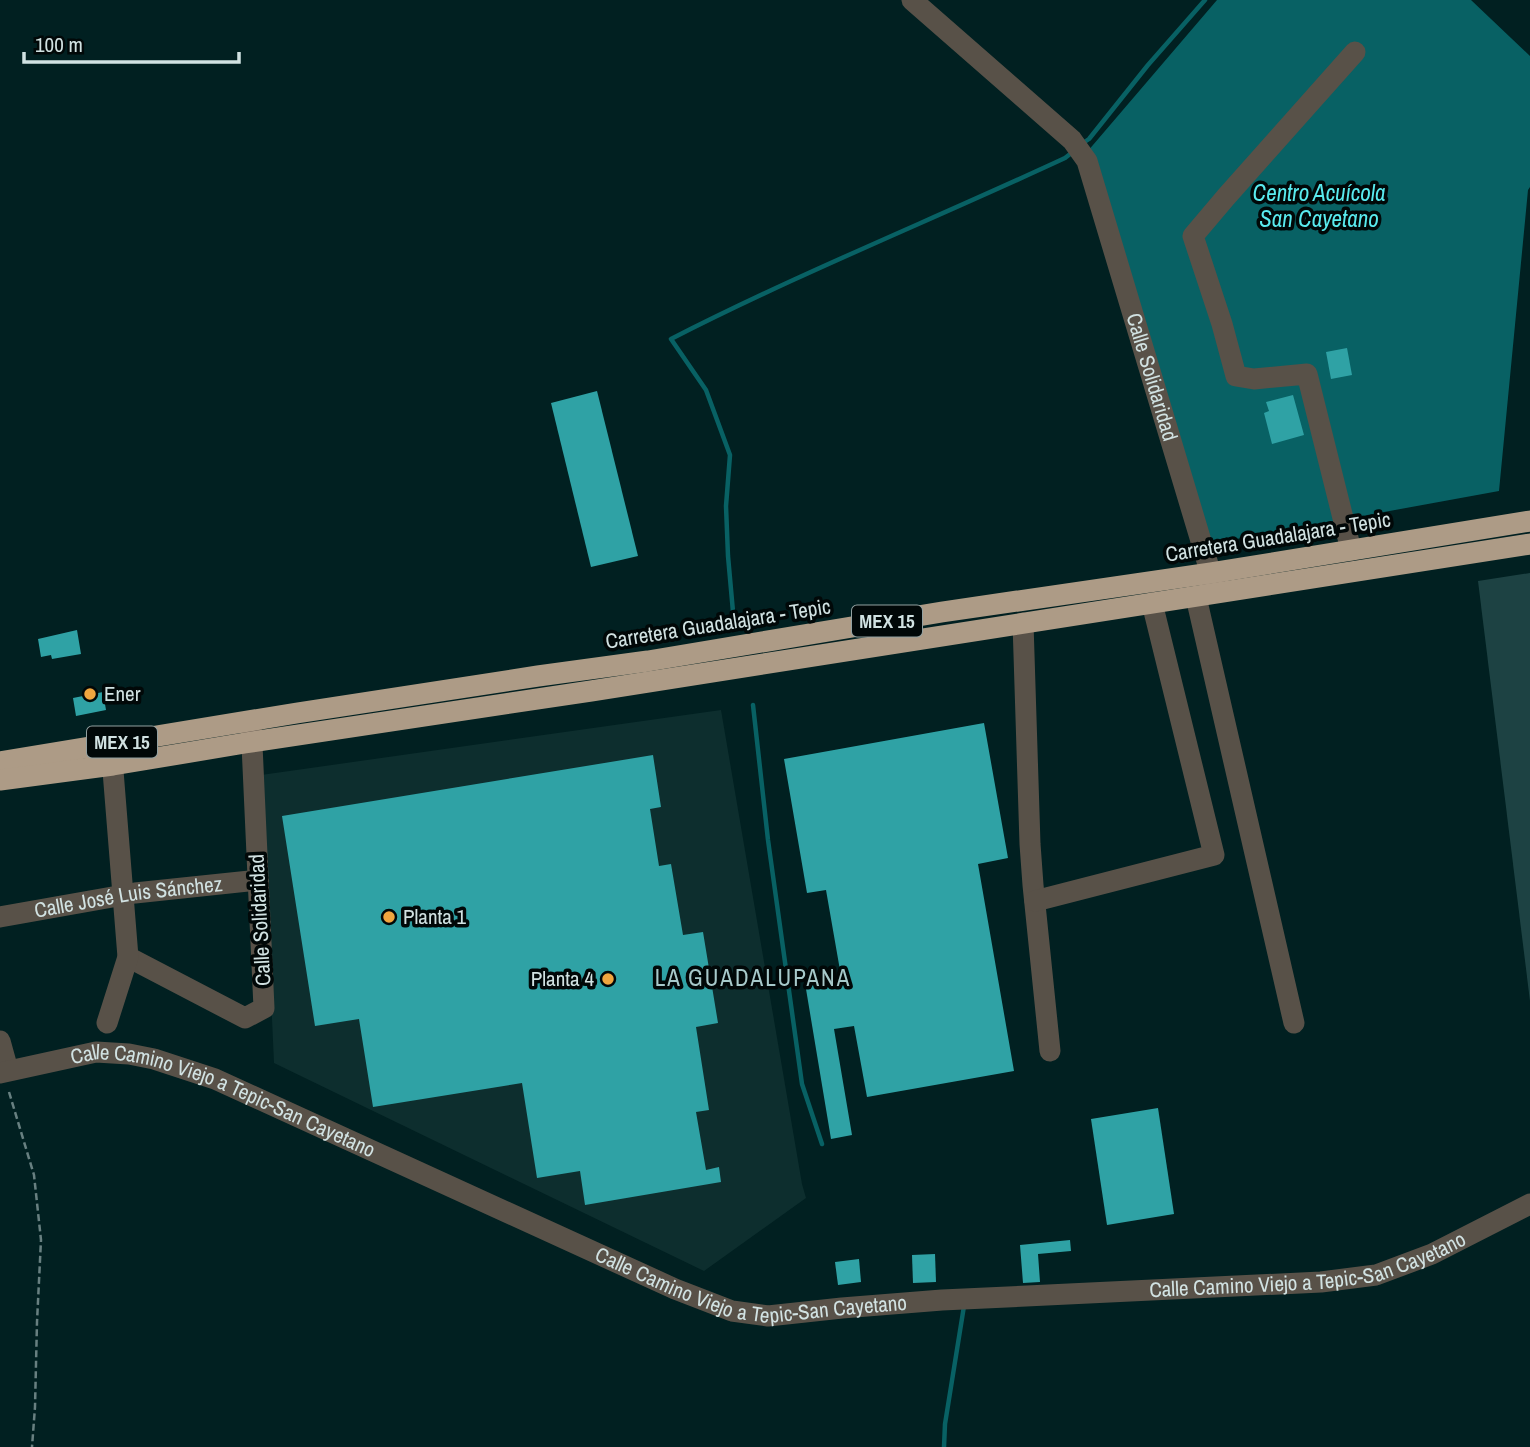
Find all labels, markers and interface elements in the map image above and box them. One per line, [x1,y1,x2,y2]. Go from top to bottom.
scale bar [24,21,240,65]
text: 100 m [35,30,83,59]
water label: Centro Acuícola San Cayetano [1253,177,1385,234]
street label: Calle Solidaridad [1119,309,1185,444]
street label: Carretera Guadalajara - Tepic [1163,504,1393,569]
street label: Carretera Guadalajara - Tepic [603,591,833,656]
road number: MEX 15 [852,606,922,636]
place label: Ener [104,679,141,708]
marker: Ener [82,686,98,702]
road number: MEX 15 [87,726,157,758]
street label: Calle Solidaridad [242,853,277,987]
street label: Calle José Luis Sánchez [32,869,224,925]
place label: Planta 1 [403,902,467,931]
marker: Planta 1 [381,909,397,925]
district label: LA GUADALUPANA [655,962,851,993]
place label: Planta 4 [531,964,594,993]
marker: Planta 4 [600,971,616,987]
street label: Calle Camino Viejo a Tepic-San Cayetano [68,1037,380,1164]
street label: Calle Camino Viejo a Tepic-San Cayetano [1149,1224,1470,1304]
street label: Calle Camino Viejo a Tepic-San Cayetano [591,1240,908,1330]

